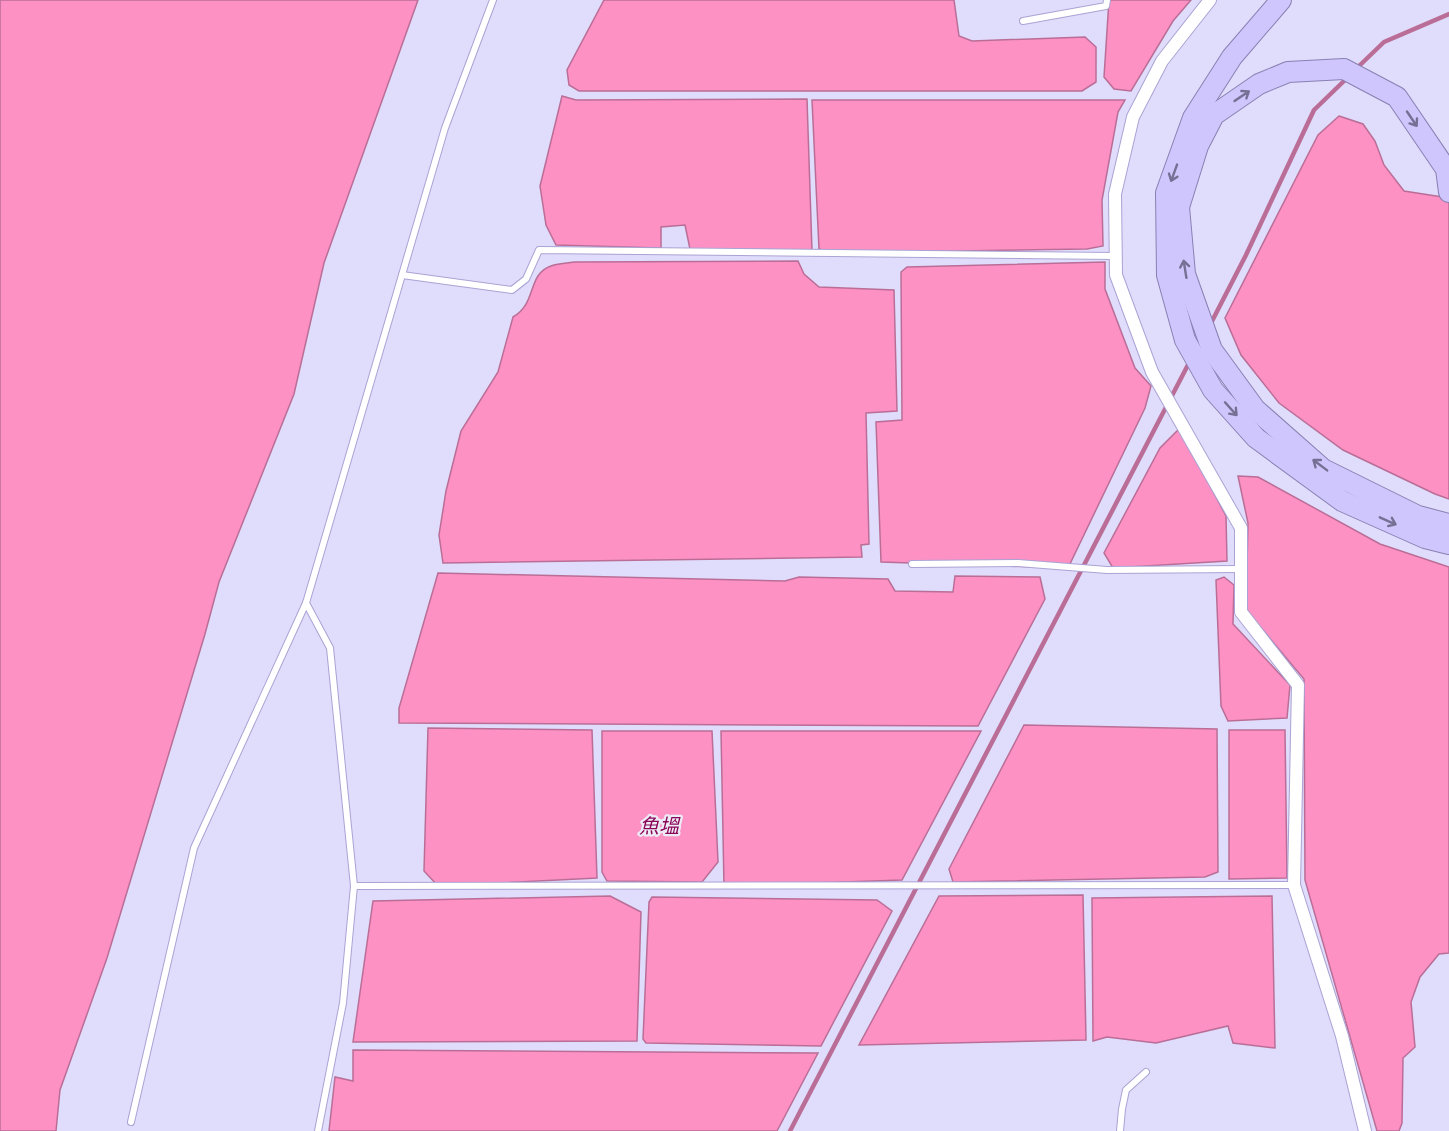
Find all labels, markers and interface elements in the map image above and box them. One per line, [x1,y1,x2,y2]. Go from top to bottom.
one-way arrow [1233,90,1250,102]
one-way arrow [1406,111,1418,127]
one-way arrow [1167,163,1178,182]
one-way arrow [1180,260,1191,279]
one-way arrow [1223,402,1238,417]
one-way arrow [1312,459,1328,472]
one-way arrow [1378,516,1396,528]
water label: 魚塭 [639,813,681,838]

